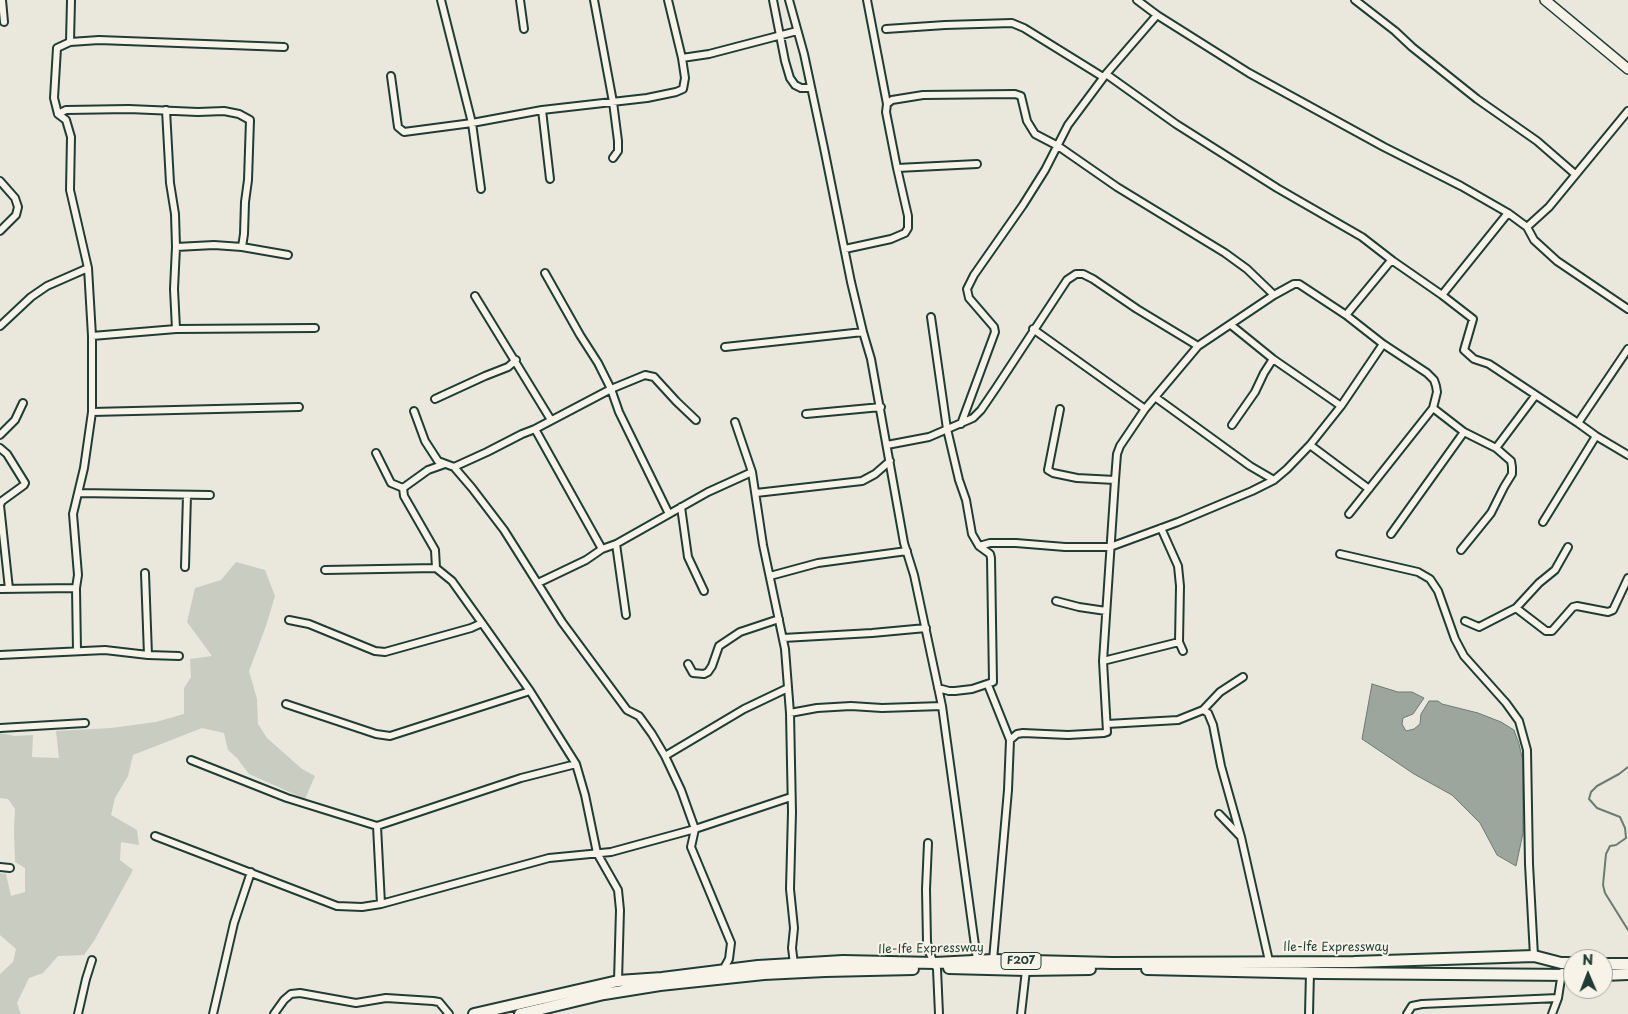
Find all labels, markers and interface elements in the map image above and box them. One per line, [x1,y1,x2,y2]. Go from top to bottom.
street label: Ile-Ife Expressway [878,941,984,957]
street label: Ile-Ife Expressway [1283,941,1389,955]
north arrow [1563,949,1613,999]
text: N [1582,949,1593,970]
road number: F207 [1001,952,1041,969]

